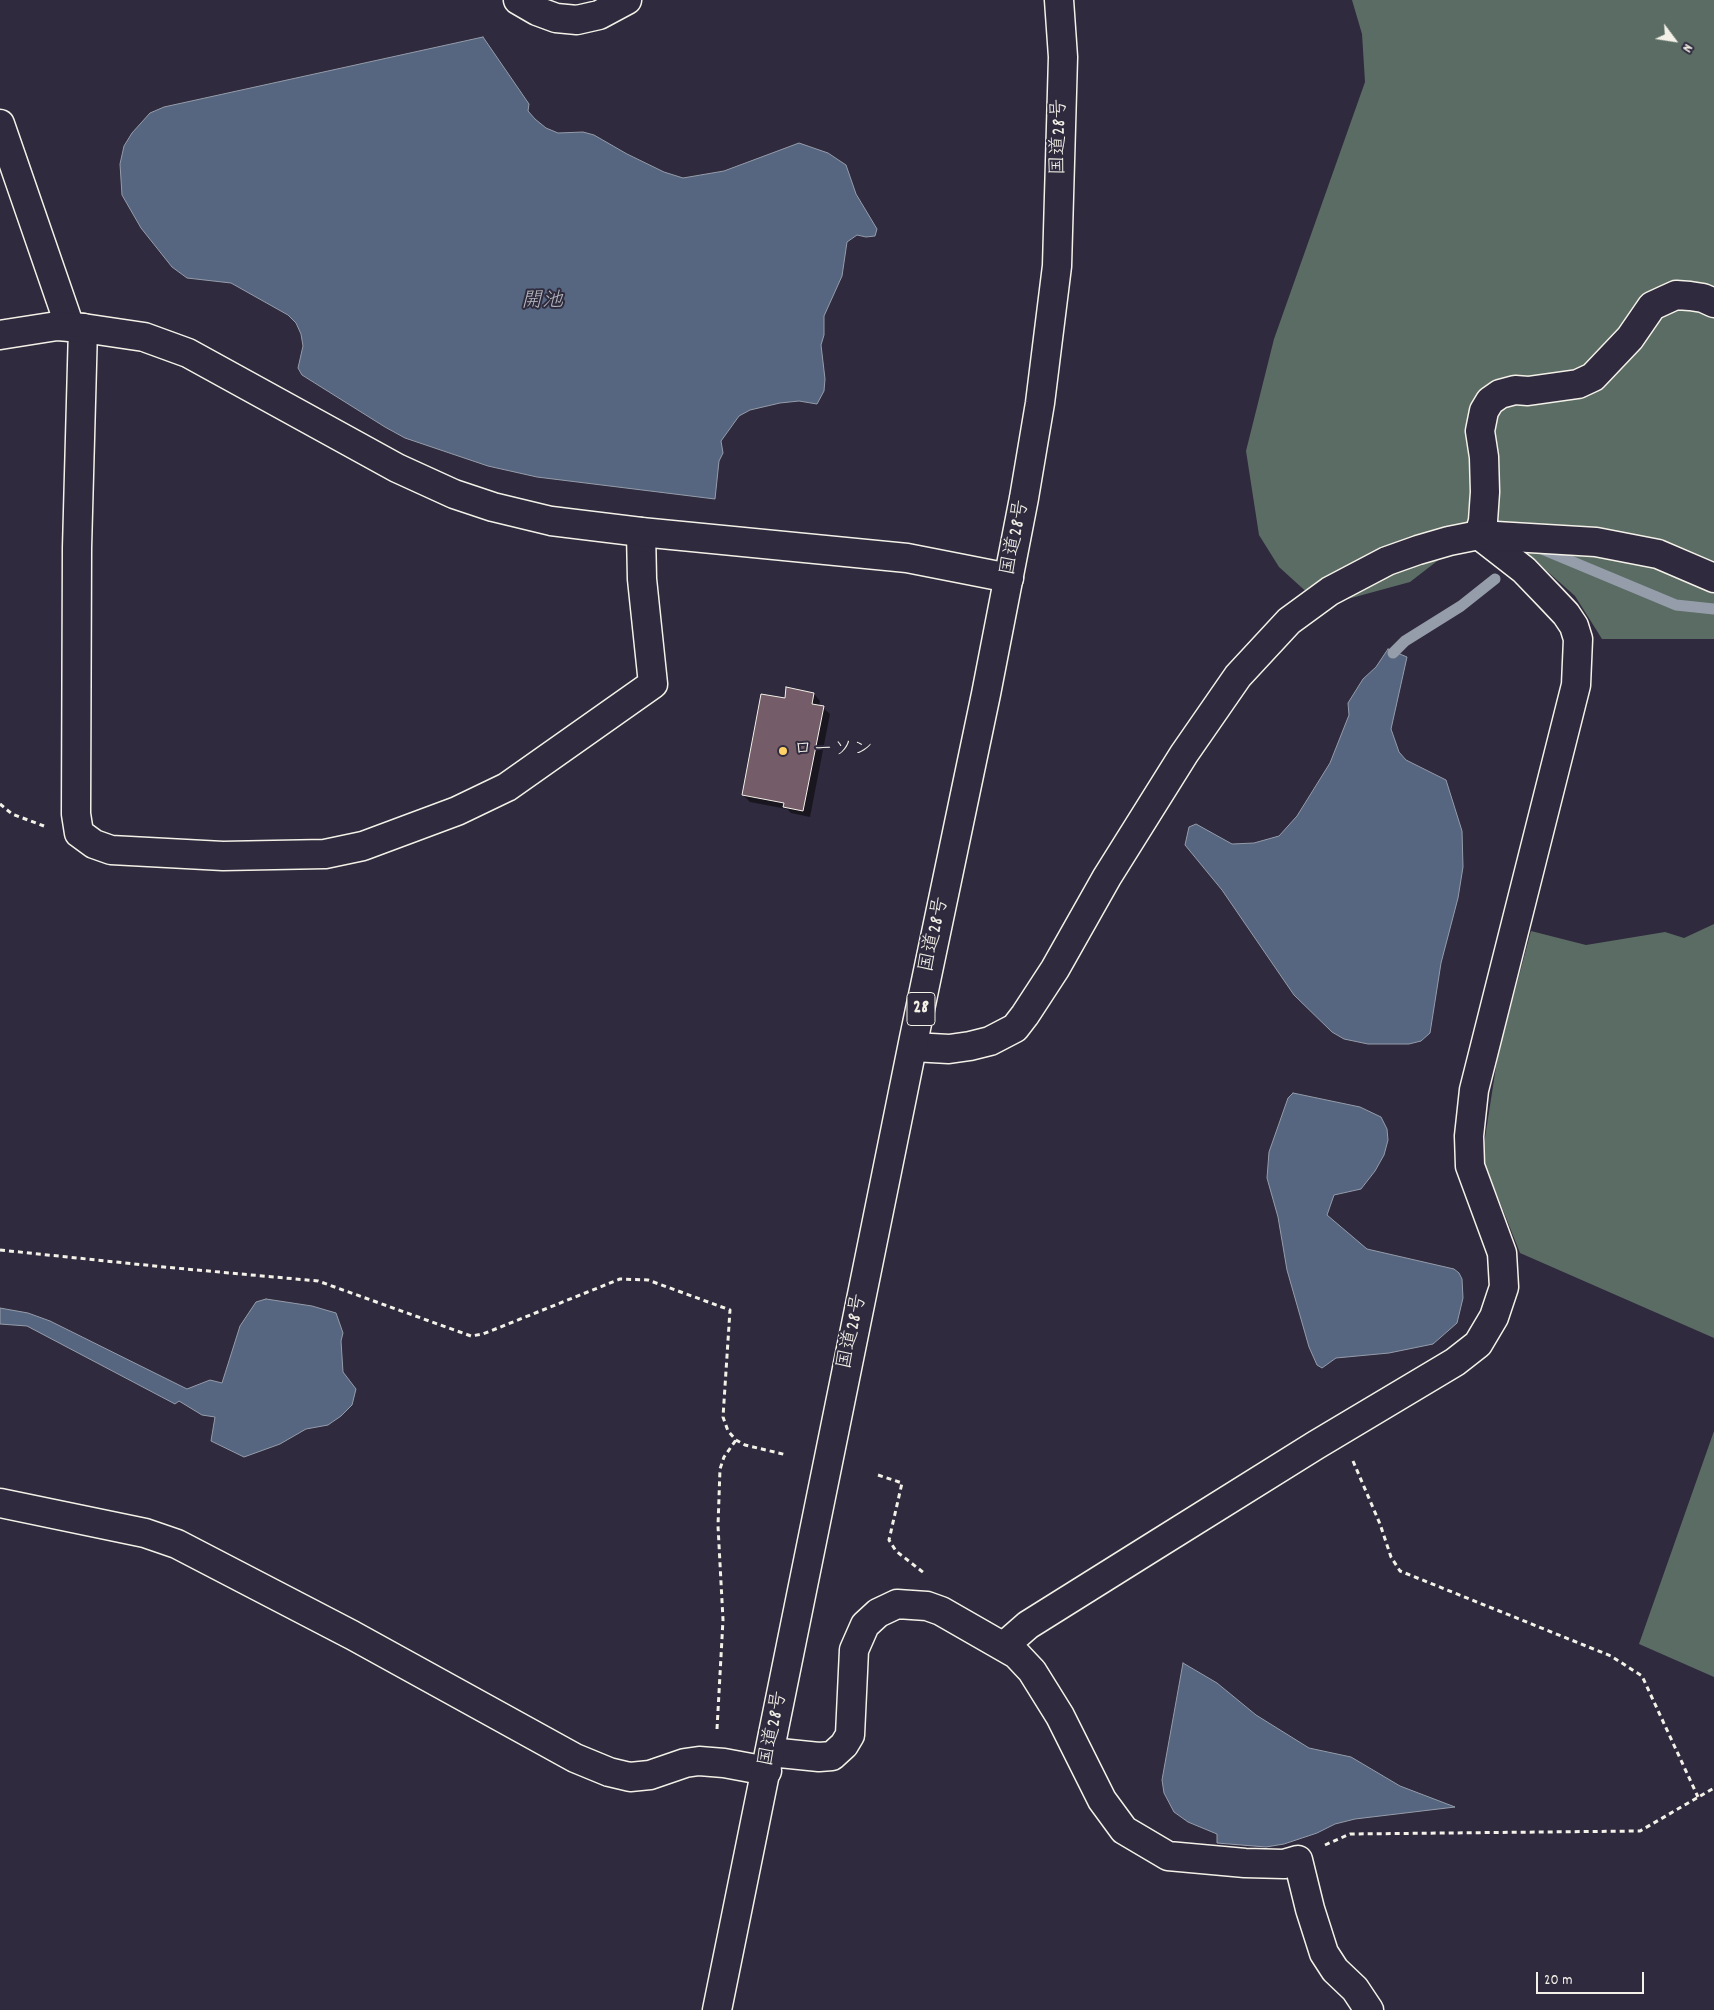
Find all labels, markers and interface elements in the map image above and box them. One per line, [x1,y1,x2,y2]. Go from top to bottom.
north arrow [1649,15,1699,65]
text: N [1677,40,1697,56]
street label: 国道28号 [1048,98,1074,176]
water label: 開池 [521,290,563,316]
street label: 国道28号 [998,498,1036,578]
place label: ローソン [793,739,873,763]
marker: ローソン [777,745,789,757]
street label: 国道28号 [916,895,956,975]
road number: 28 [907,992,935,1026]
street label: 国道28号 [834,1292,874,1372]
street label: 国道28号 [756,1689,794,1769]
scale bar [1539,1962,1646,1994]
text: 20 m [1544,1970,1572,1992]

